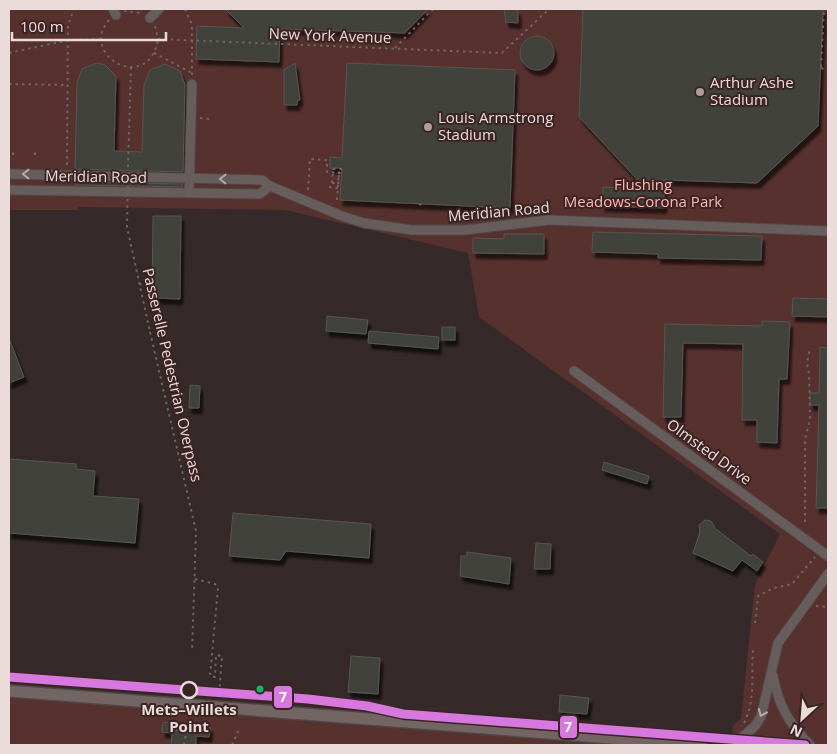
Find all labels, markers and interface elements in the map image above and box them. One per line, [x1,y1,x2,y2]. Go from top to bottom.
scale bar [12,10,166,42]
text: 100 m [20,16,64,36]
street label: New York Avenue [268,23,392,47]
place label: Arthur Ashe Stadium [710,72,794,109]
marker: Arthur Ashe Stadium [694,86,706,98]
place label: Louis Armstrong Stadium [438,107,553,144]
marker: Louis Armstrong Stadium [422,121,434,133]
street label: Meridian Road [45,165,147,187]
one-way arrow [21,169,29,179]
one-way arrow [219,173,227,184]
park label: Flushing Meadows-Corona Park [564,174,722,211]
street label: Meridian Road [447,197,551,225]
street label: Passerelle Pedestrian Overpass [139,266,207,484]
street label: Olmsted Drive [663,414,756,489]
marker: Mets–Willets Point [180,681,198,699]
unlabelled marker [255,684,265,694]
line badge: 7 [273,685,293,709]
text: 7 [279,687,287,706]
north arrow [777,694,827,744]
place label: Mets–Willets Point [141,699,237,736]
one-way arrow [757,708,768,717]
line badge: 7 [559,715,578,739]
text: 7 [564,717,572,736]
text: N [787,720,805,742]

